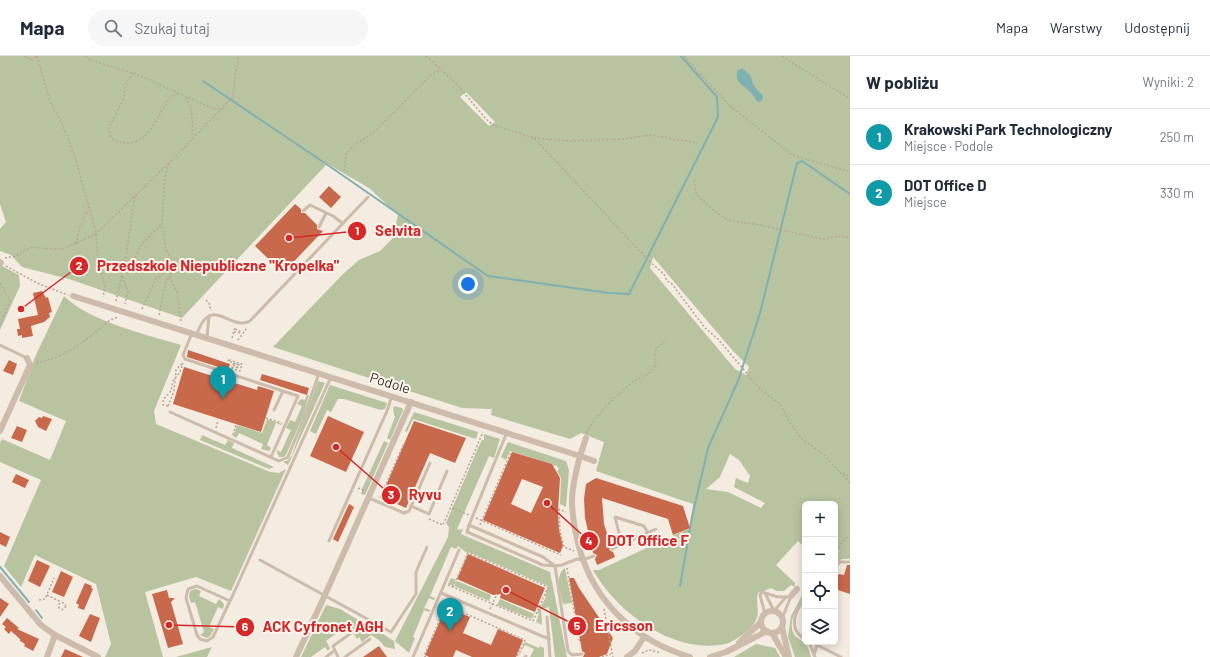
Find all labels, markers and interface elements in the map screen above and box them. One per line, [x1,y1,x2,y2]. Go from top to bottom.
search box [88,10,368,46]
text: Mapa [20,16,64,39]
icon: search [102,17,124,39]
text: Szukaj tutaj [134,19,210,37]
text: Mapa [996,19,1028,36]
text: Warstwy [1050,19,1102,36]
text: Udostępnij [1124,19,1190,36]
text: W pobliżu [866,72,939,92]
text: Wyniki: 2 [1143,74,1194,90]
text: Krakowski Park Technologiczny [904,120,1112,138]
text: 1 [877,129,881,145]
text: 250 m [1160,129,1194,145]
text: Miejsce · Podole [904,138,993,154]
text: DOT Office D [904,176,987,194]
text: 2 [875,185,883,201]
text: 330 m [1160,185,1194,201]
text: Miejsce [904,194,947,210]
callout: Selvita [347,217,429,244]
text: Selvita [375,221,421,239]
text: 1 [355,223,359,237]
callout: Przedszkole Niepubliczne "Kropelka" [69,253,347,280]
text: Przedszkole Niepubliczne "Kropelka" [97,256,340,274]
text: 2 [76,258,83,272]
your location [458,274,478,294]
pin: 1 [210,366,236,399]
street label: Podole [368,368,413,397]
callout: Ryvu [381,481,449,508]
text: Ryvu [409,485,441,503]
text: 3 [388,487,394,501]
map controls [802,501,838,645]
button: + [802,501,838,537]
callout: DOT Office F [579,527,697,554]
text: DOT Office F [607,531,689,549]
text: 4 [585,533,593,547]
button: − [802,537,838,573]
button: locate [802,573,838,609]
pin: 2 [437,598,463,631]
button: layers [802,609,838,645]
callout: Ericsson [567,612,661,639]
callout: ACK Cyfronet AGH [235,613,392,640]
text: Ericsson [595,616,653,634]
text: ACK Cyfronet AGH [263,617,383,635]
text: 5 [574,618,581,632]
text: 6 [242,619,249,633]

